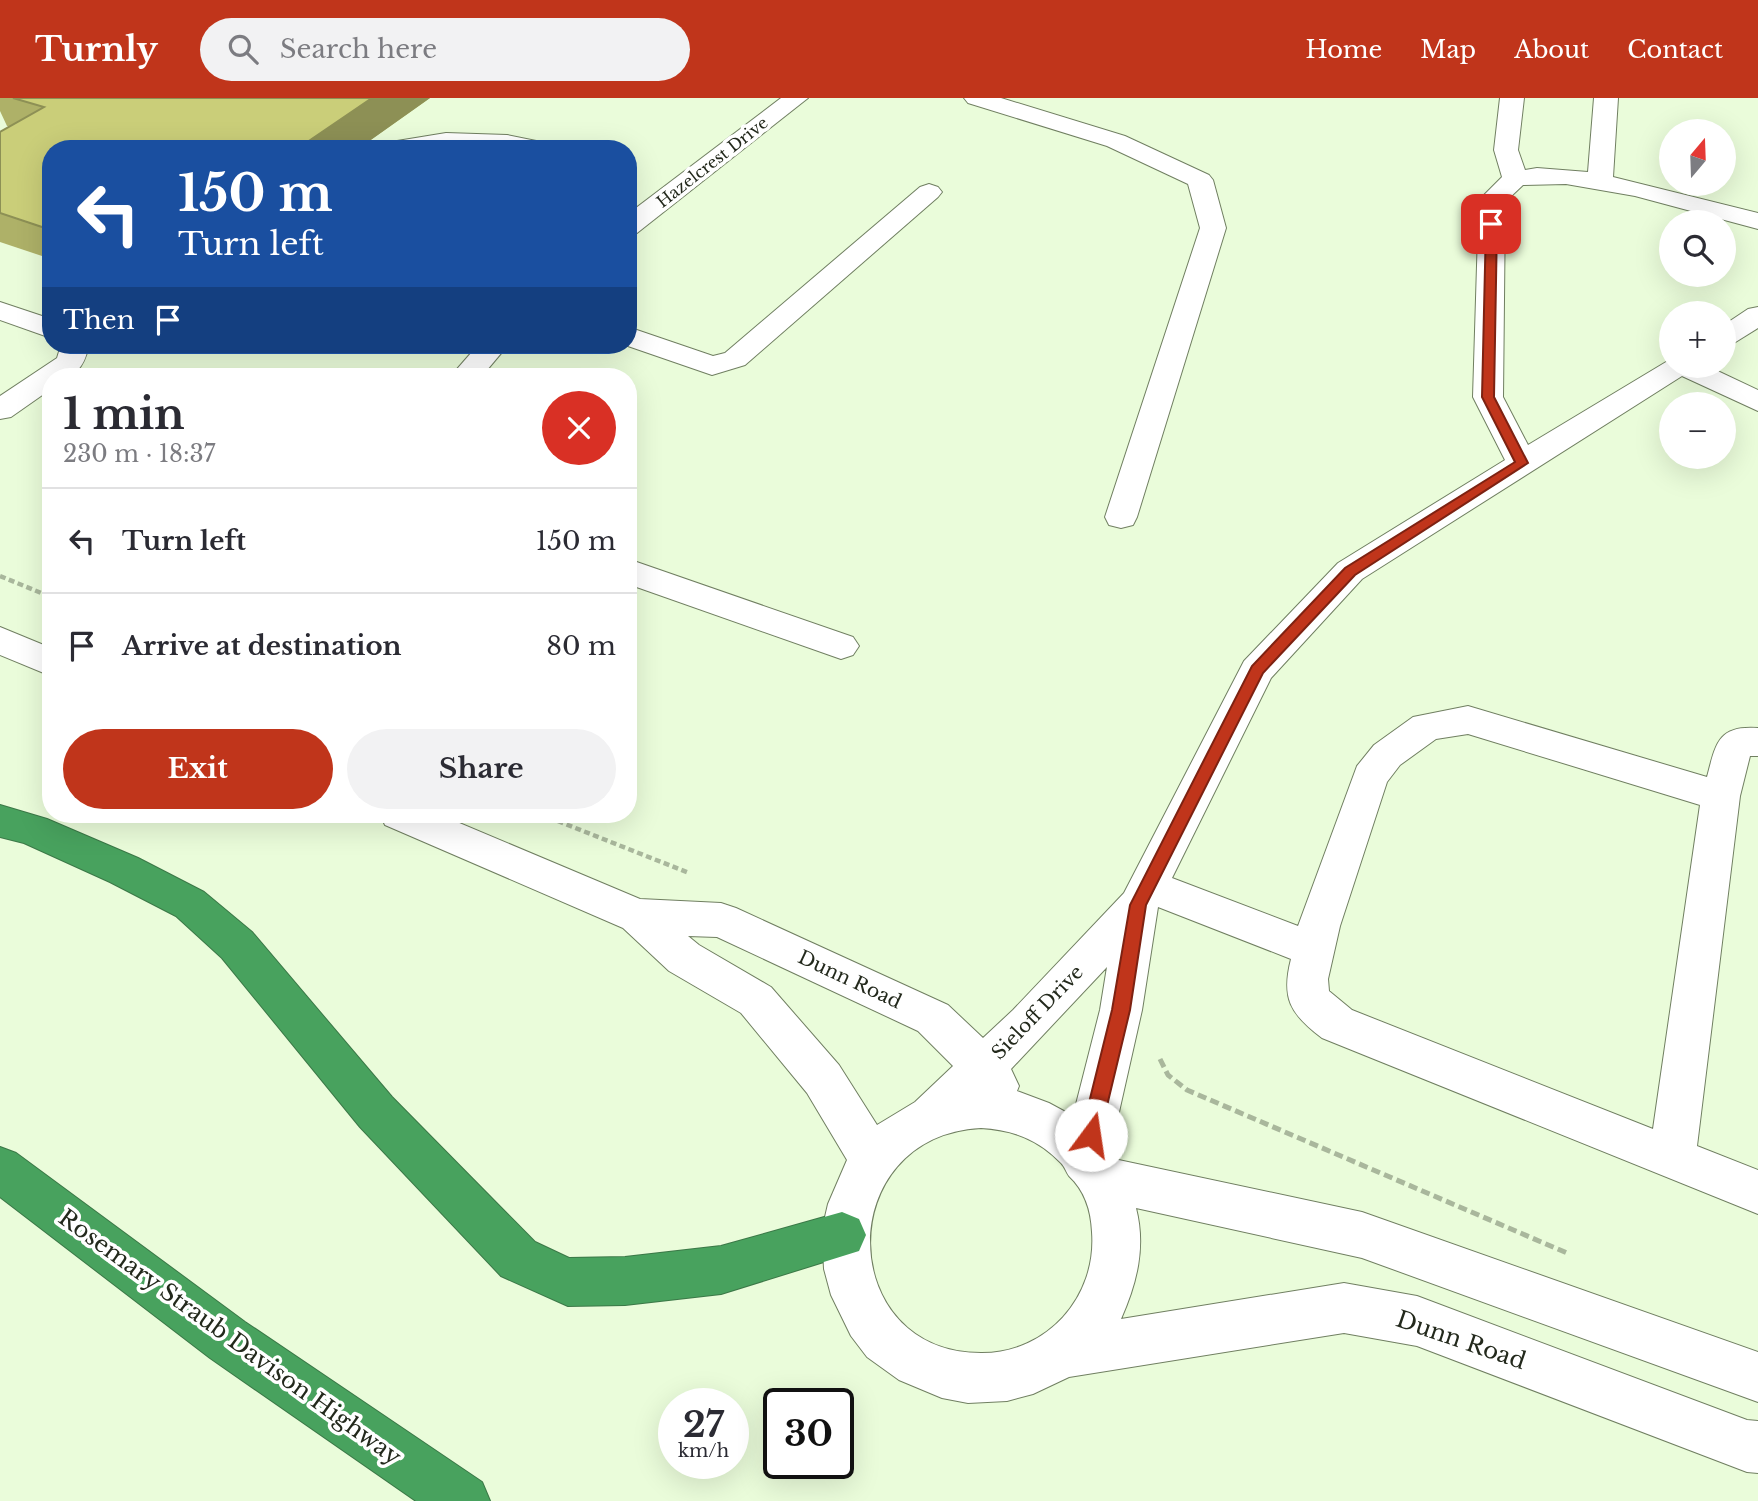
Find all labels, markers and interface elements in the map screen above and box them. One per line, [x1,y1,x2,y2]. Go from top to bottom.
search box [200,18,690,81]
text: Turnly [35,29,158,70]
icon: search [224,30,262,68]
text: Search here [280,33,437,65]
text: Home [1306,35,1382,64]
text: Map [1420,35,1476,64]
text: About [1514,35,1589,64]
text: Contact [1627,35,1723,64]
street label: Hazelcrest Drive [652,112,772,212]
north arrow [1659,119,1736,196]
map controls [1659,119,1736,469]
text: 150 m [178,163,333,224]
icon: left [63,168,154,259]
pin [1461,194,1521,254]
icon: arrive [1472,205,1510,243]
button: search [1659,210,1736,287]
text: Turn left [178,224,324,264]
icon: arrive [149,301,187,339]
button: + [1659,301,1736,378]
text: Then [63,304,135,336]
text: 1 min [63,388,185,440]
button: close [542,391,616,465]
button: − [1659,392,1736,469]
text: 230 m · 18:37 [63,440,215,468]
icon: left [63,522,101,560]
text: Turn left [122,525,246,557]
text: 150 m [536,525,616,557]
icon: arrive [63,627,101,665]
text: Arrive at destination [122,630,402,662]
text: 80 m [546,630,616,662]
button: Exit [63,729,333,809]
button: Share [347,729,616,809]
street label: Dunn Road [794,945,905,1014]
street label: Sieloff Drive [987,961,1088,1064]
position arrow [1054,1098,1128,1172]
street label: Rosemary Straub Davison Highway [53,1203,407,1471]
street label: Dunn Road [1393,1305,1529,1375]
speed limit sign: 30 [763,1388,854,1479]
text: 27 [683,1403,724,1446]
text: km/h [678,1440,729,1462]

